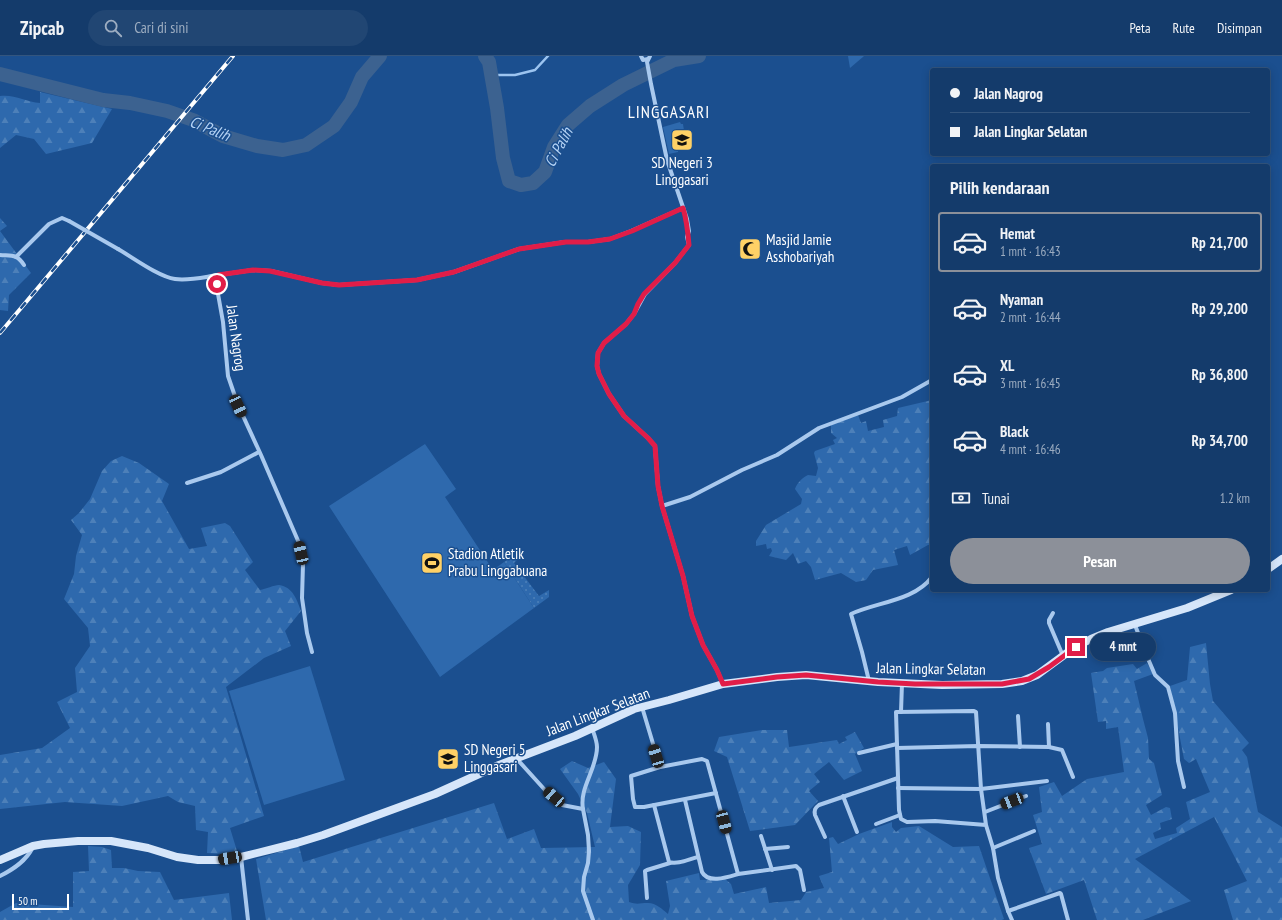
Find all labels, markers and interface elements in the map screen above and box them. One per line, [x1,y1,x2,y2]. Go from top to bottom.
search box [88,10,368,46]
text: Zipcab [20,16,64,40]
icon: search [102,17,124,39]
text: Cari di sini [134,18,188,37]
text: Peta [1129,19,1151,37]
text: Rute [1173,19,1195,37]
text: Disimpan [1217,19,1262,37]
text: Jalan Nagrog [974,84,1043,103]
district label: LINGGASARI [628,101,710,123]
water label: Ci Palih [187,111,234,145]
text: Jalan Lingkar Selatan [974,122,1087,141]
water label: Ci Palih [539,123,577,170]
school or university icon: SD Negeri 3 Linggasari [669,127,695,153]
place label: SD Negeri 3 Linggasari [651,153,713,189]
text: Pilih kendaraan [950,176,1050,199]
icon: car [952,224,988,260]
text: Hemat [1000,224,1035,243]
place label: Masjid Jamie Asshobariyah [766,230,834,266]
text: Rp 21,700 [1192,233,1248,252]
mosque icon: Masjid Jamie Asshobariyah [737,236,763,262]
text: 1 mnt · 16:43 [1000,243,1061,260]
route start [208,275,226,293]
icon: car [952,290,988,326]
text: Nyaman [1000,290,1043,309]
text: Rp 29,200 [1192,299,1248,318]
street label: Jalan Nagrog [222,303,251,372]
text: 2 mnt · 16:44 [1000,309,1061,326]
icon: car [952,356,988,392]
text: XL [1000,356,1014,375]
text: Rp 36,800 [1192,365,1248,384]
text: 3 mnt · 16:45 [1000,375,1061,392]
car [227,393,249,419]
icon: car [952,422,988,458]
text: Black [1000,422,1029,441]
text: Rp 34,700 [1192,431,1248,450]
text: 4 mnt · 16:46 [1000,441,1061,458]
icon: cash [950,487,972,509]
text: Tunai [982,489,1010,508]
text: 1.2 km [1220,490,1250,507]
button: Pesan [950,538,1250,584]
car [292,540,310,566]
place label: Stadion Atletik Prabu Linggabuana [448,544,547,580]
sports icon: Stadion Atletik Prabu Linggabuana [419,550,445,576]
callout: 4 mnt [1090,633,1156,661]
route end [1067,638,1085,656]
text: 4 mnt [1109,638,1137,655]
street label: Jalan Lingkar Selatan [875,658,986,679]
street label: Jalan Lingkar Selatan [542,683,652,740]
place label: SD Negeri 5 Linggasari [464,740,526,776]
car [647,743,665,769]
school or university icon: SD Negeri 5 Linggasari [435,746,461,772]
car [541,785,567,809]
car [999,791,1025,811]
car [715,809,733,835]
car [217,850,243,866]
scale bar [12,892,69,911]
text: 50 m [18,894,37,908]

